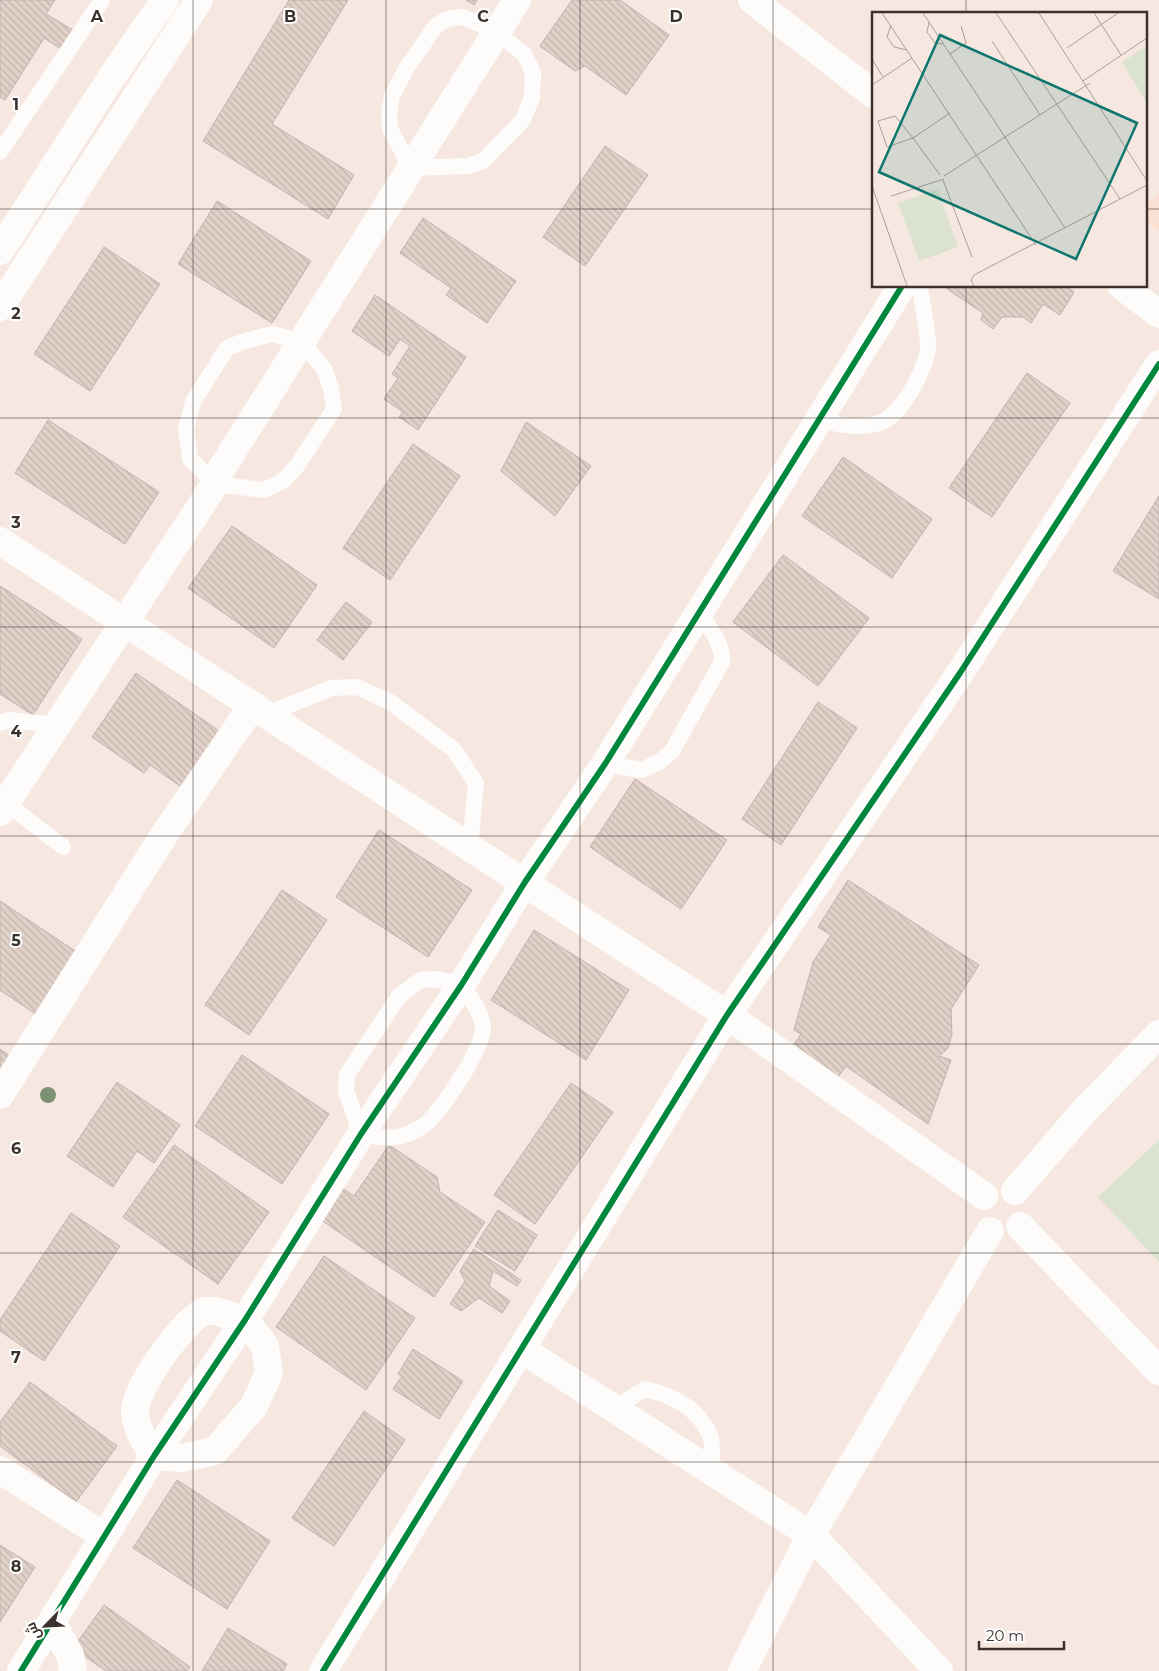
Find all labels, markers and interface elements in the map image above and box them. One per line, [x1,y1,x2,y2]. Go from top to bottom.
text: A [90,7,104,26]
text: B [284,7,296,26]
text: C [477,7,489,26]
text: D [669,7,683,26]
inset map [872,12,1146,288]
text: 1 [13,95,19,114]
text: 2 [11,304,21,323]
text: 3 [10,513,21,532]
text: 4 [10,722,22,741]
text: 5 [11,931,21,950]
text: 6 [11,1139,21,1158]
text: 7 [11,1348,21,1367]
text: 8 [11,1557,21,1576]
north arrow [20,1601,70,1651]
scale bar [979,1618,1064,1650]
text: ش [21,1619,45,1643]
text: 20 m [986,1626,1024,1645]

